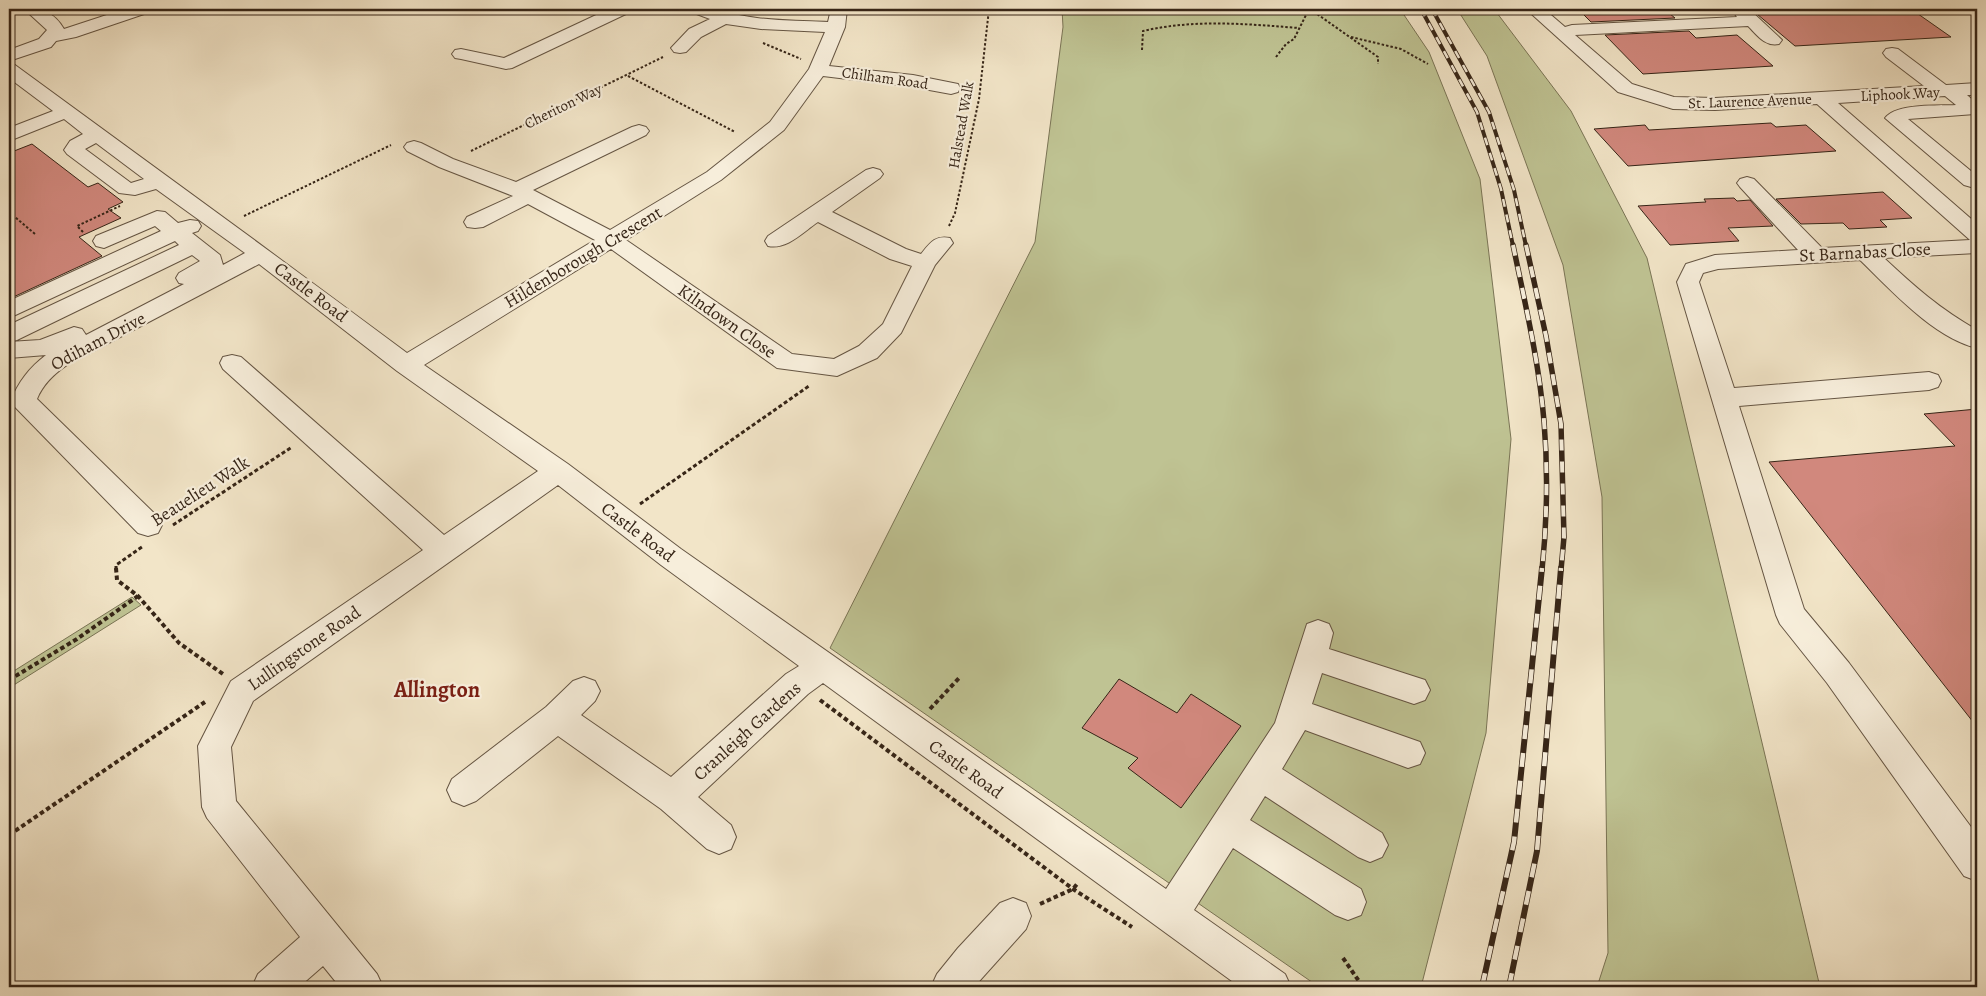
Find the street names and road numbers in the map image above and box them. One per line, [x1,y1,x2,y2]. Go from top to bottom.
street label: Chilham Road [841,62,930,94]
street label: Cheriton Way [521,78,605,133]
street label: Halstead Walk [943,79,979,170]
street label: Liphook Way [1860,82,1940,106]
street label: St. Laurence Avenue [1688,89,1813,113]
street label: Hildenborough Crescent [500,200,667,314]
street label: St Barnabas Close [1799,237,1931,267]
street label: Castle Road [269,256,353,328]
street label: Kilndown Close [673,278,781,364]
street label: Odiham Drive [46,306,150,376]
street label: Beauelieu Walk [146,450,254,532]
street label: Castle Road [596,496,680,568]
street label: Lullingstone Road [243,600,366,696]
street label: Cranleigh Gardens [688,676,806,786]
street label: Castle Road [924,734,1008,804]

